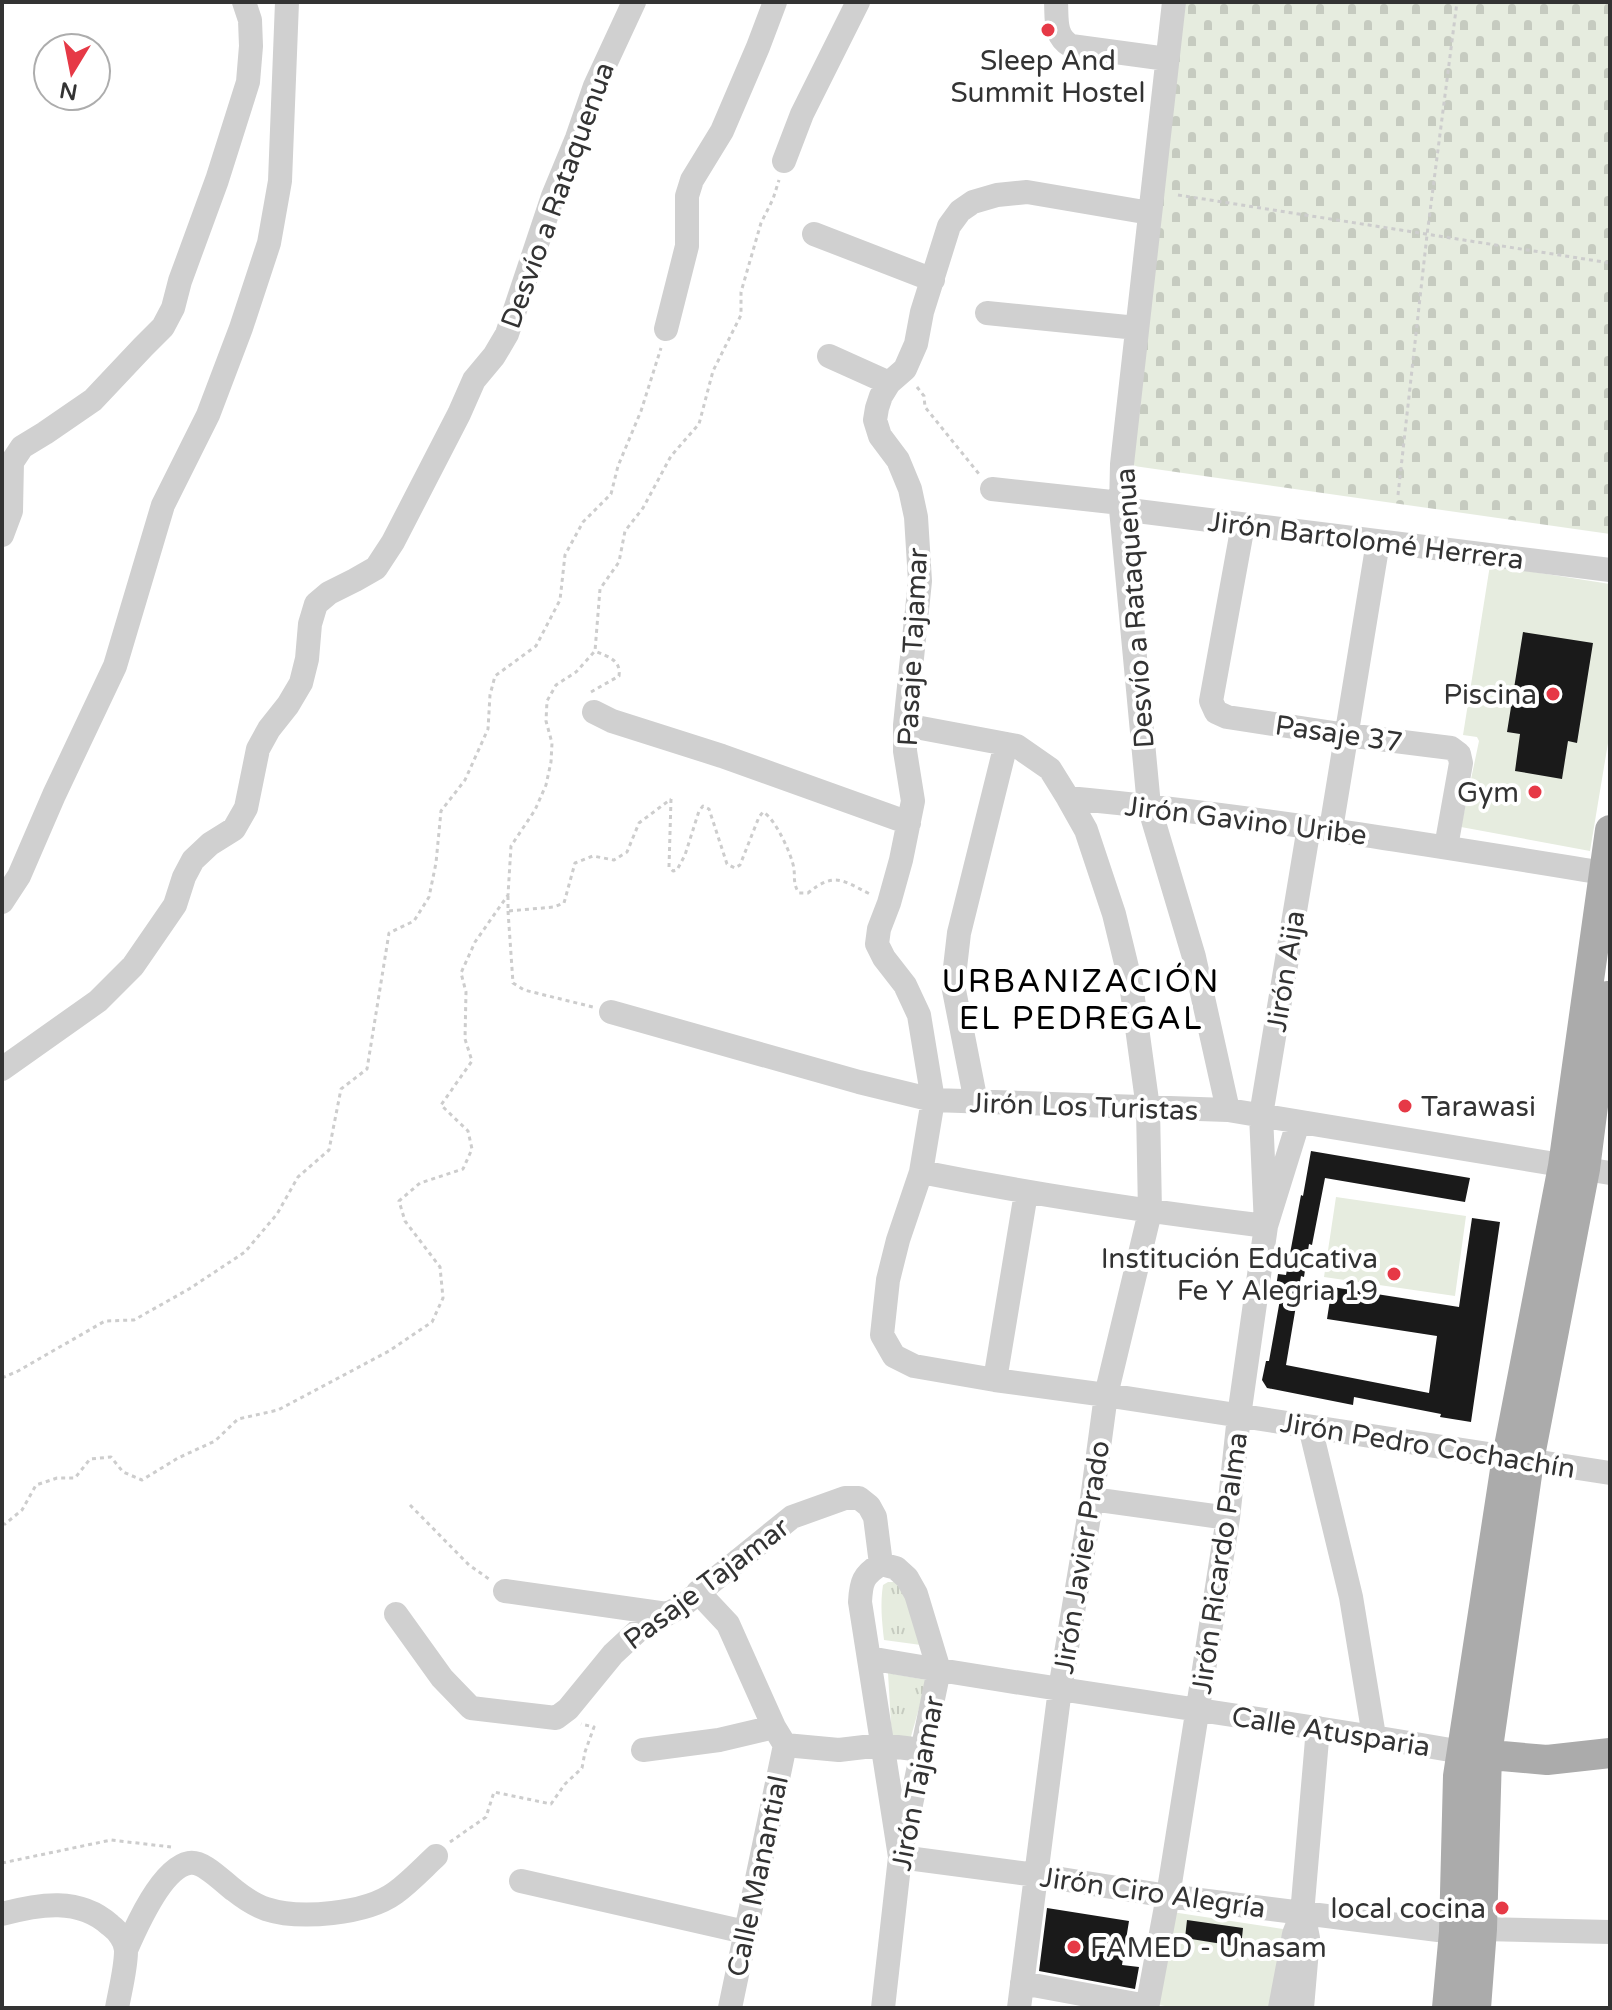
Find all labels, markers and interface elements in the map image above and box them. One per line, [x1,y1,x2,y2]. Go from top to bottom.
marker: Sleep And Summit Hostel [1039,21,1057,39]
north arrow [32,32,112,112]
place label: Sleep And Summit Hostel [951,44,1145,110]
street label: Desvío a Rataquenua [494,58,622,333]
text: N [58,76,80,105]
street label: Desvío a Rataquenua [1108,467,1162,749]
street label: Jirón Bartolomé Herrera [1206,505,1526,577]
street label: Pasaje Tajamar [891,547,935,747]
place label: Piscina [1443,678,1537,712]
marker: Piscina [1544,685,1562,703]
street label: Pasaje 37 [1273,708,1405,760]
place label: Gym [1457,776,1519,810]
marker: Gym [1526,783,1544,801]
street label: Jirón Gavino Uribe [1123,789,1369,853]
street label: Jirón Aija [1260,908,1312,1034]
district label: URBANIZACIÓN EL PEDREGAL [942,962,1220,1038]
street label: Jirón Los Turistas [969,1086,1199,1128]
place label: Tarawasi [1421,1090,1536,1124]
marker: Tarawasi [1396,1097,1414,1115]
place label: Institución Educativa Fe Y Alegria 19 [1101,1242,1378,1308]
marker: Institución Educativa Fe Y Alegria 19 [1385,1265,1403,1283]
street label: Jirón Pedro Cochachín [1278,1406,1578,1486]
street label: Jirón Ricardo Palma [1185,1430,1255,1696]
street label: Jirón Javier Prado [1047,1438,1117,1676]
street label: Pasaje Tajamar [617,1510,796,1657]
street label: Jirón Tajamar [884,1693,952,1873]
street label: Calle Atusparia [1229,1700,1433,1764]
street label: Calle Manantial [720,1772,796,1980]
street label: Jirón Ciro Alegría [1038,1860,1268,1926]
place label: local cocina [1331,1892,1486,1926]
marker: local cocina [1493,1899,1511,1917]
place label: FAMED - Unasam [1090,1931,1327,1965]
marker: FAMED - Unasam [1065,1938,1083,1956]

